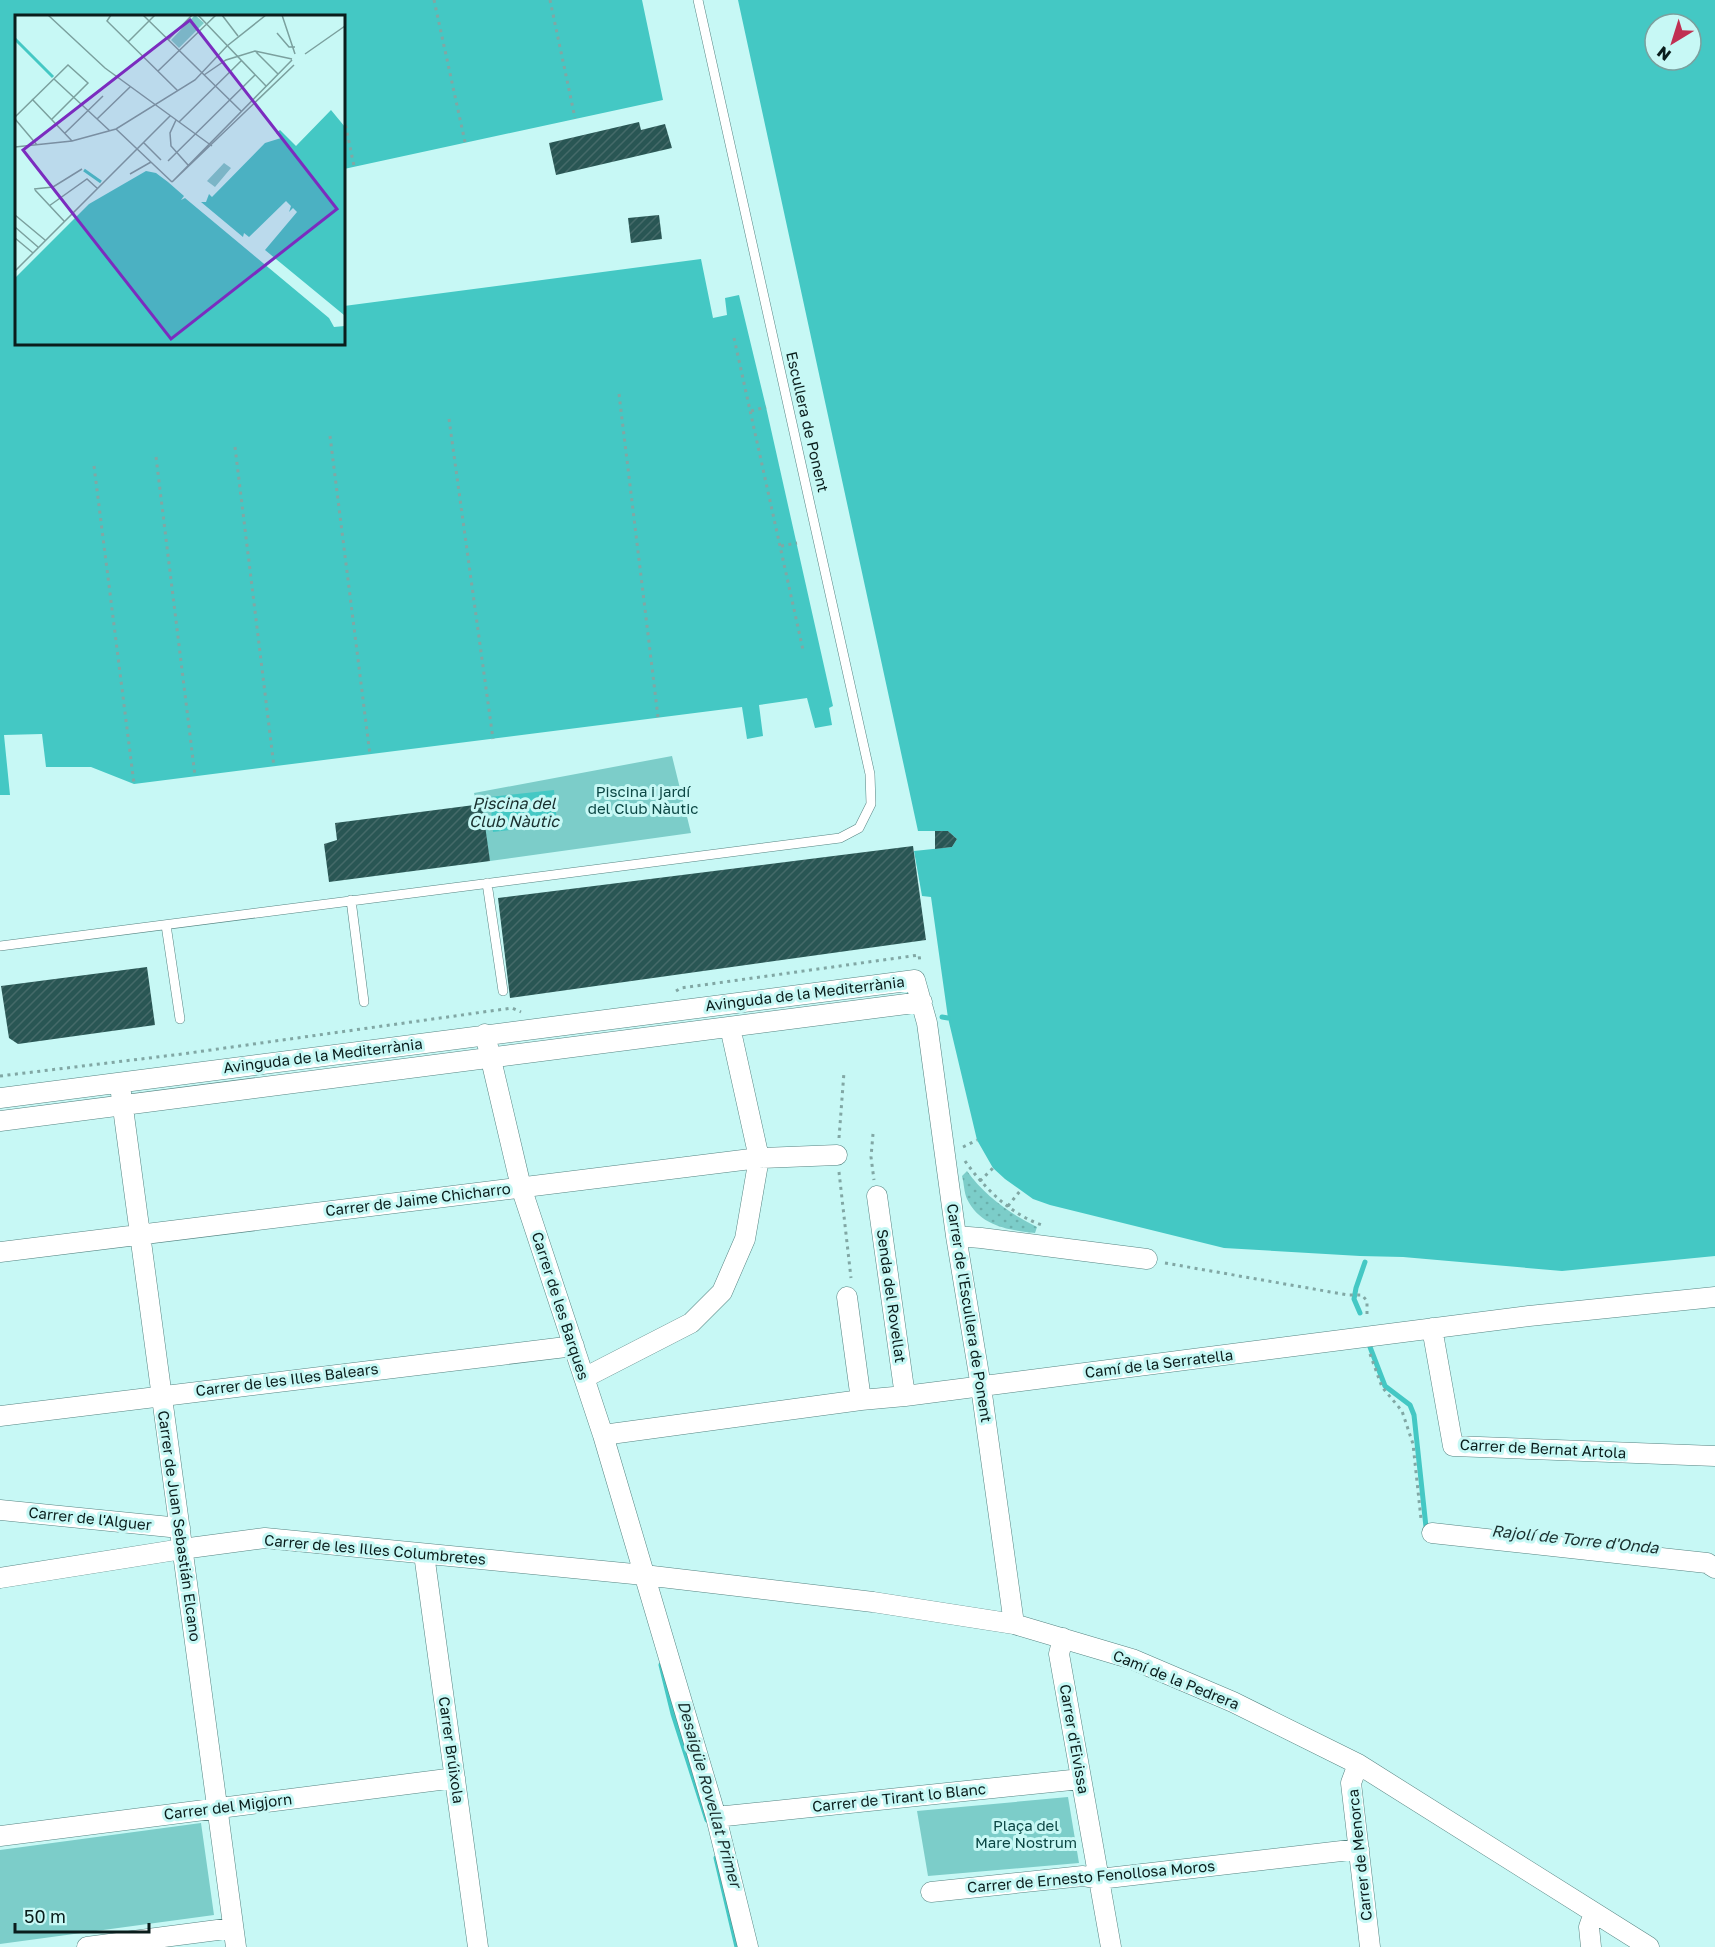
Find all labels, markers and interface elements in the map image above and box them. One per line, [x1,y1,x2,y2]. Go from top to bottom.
north arrow [1643,12,1703,72]
inset map [15,15,345,345]
text: N [1653,42,1675,65]
street label: Escullera de Ponent [783,350,833,494]
park label: Piscina i jardí del Club Nàutic [588,782,698,817]
water label: Piscina del Club Nàutic [469,793,560,831]
street label: Avinguda de la Mediterrània [704,972,906,1014]
street label: Avinguda de la Mediterrània [222,1034,424,1076]
street label: Carrer de Jaime Chicharro [324,1179,512,1219]
street label: Carrer de l'Escullera de Ponent [944,1202,996,1424]
street label: Senda del Rovellat [874,1228,910,1364]
street label: Carrer de les Barques [529,1229,593,1382]
street label: Camí de la Serratella [1084,1345,1234,1381]
street label: Carrer de les Illes Balears [194,1359,379,1399]
street label: Carrer de Juan Sebastián Elcano [155,1409,205,1643]
street label: Carrer de Bernat Artola [1459,1435,1627,1461]
street label: Carrer de l'Alguer [28,1503,153,1533]
water label: Rajolí de Torre d'Onda [1491,1520,1660,1558]
street label: Carrer de les Illes Columbretes [264,1530,487,1568]
street label: Camí de la Pedrera [1111,1646,1242,1713]
street label: Carrer d'Eivissa [1056,1683,1093,1795]
street label: Carrer Brúixola [436,1695,468,1804]
water label: Desaigüe Rovellat Primer [674,1698,747,1892]
street label: Carrer de Tirant lo Blanc [811,1779,987,1815]
street label: Carrer de Menorca [1343,1788,1375,1922]
street label: Carrer del Migjorn [163,1789,293,1823]
park label: Plaça del Mare Nostrum [975,1816,1077,1851]
street label: Carrer de Ernesto Fenollosa Moros [966,1856,1216,1896]
scale bar [15,1896,148,1934]
text: 50 m [24,1905,66,1927]

